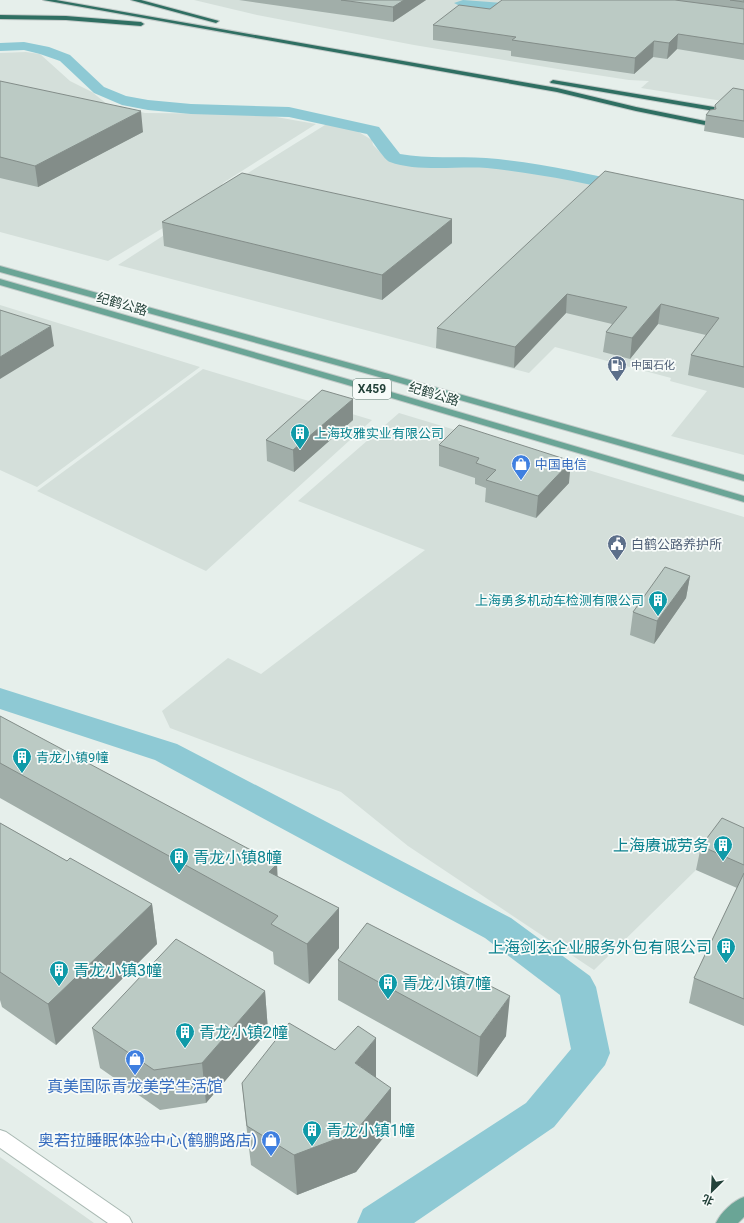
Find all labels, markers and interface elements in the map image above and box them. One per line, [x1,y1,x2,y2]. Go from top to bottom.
street label: 纪鹤公路 [95,290,149,318]
fuel station icon: 中国石化 [606,354,628,382]
place label: 中国石化 [631,359,675,372]
road number: X459 [353,379,391,399]
street label: 纪鹤公路 [407,379,461,409]
building icon: 上海玫雅实业有限公司 [289,422,311,450]
place label: 上海玫雅实业有限公司 [314,426,444,441]
shop icon: 中国电信 [510,453,532,481]
place label: 中国电信 [535,457,587,472]
public building icon: 白鹤公路养护所 [606,533,628,561]
place label: 白鹤公路养护所 [631,537,722,552]
building icon: 上海勇多机动车检测有限公司 [647,589,669,617]
place label: 上海勇多机动车检测有限公司 [475,593,644,608]
building icon: 青龙小镇9幢 [11,746,33,774]
place label: 青龙小镇9幢 [36,750,108,765]
building icon: 上海赓诚劳务 [712,834,734,862]
place label: 上海赓诚劳务 [613,836,709,855]
building icon: 青龙小镇8幢 [168,846,190,874]
place label: 青龙小镇8幢 [193,848,282,867]
building icon: 上海剑玄企业服务外包有限公司 [715,936,737,964]
place label: 上海剑玄企业服务外包有限公司 [488,938,712,957]
building icon: 青龙小镇3幢 [48,959,70,987]
place label: 青龙小镇3幢 [73,961,162,980]
building icon: 青龙小镇7幢 [377,972,399,1000]
place label: 青龙小镇7幢 [402,974,491,993]
building icon: 青龙小镇2幢 [174,1021,196,1049]
place label: 青龙小镇2幢 [199,1023,288,1042]
shop icon: 真美国际青龙美学生活馆 [124,1048,146,1076]
place label: 真美国际青龙美学生活馆 [47,1077,223,1096]
building icon: 青龙小镇1幢 [301,1119,323,1147]
place label: 青龙小镇1幢 [326,1121,415,1140]
shop icon: 奥若拉睡眠体验中心(鹤鹏路店) [260,1129,282,1157]
place label: 奥若拉睡眠体验中心(鹤鹏路店) [38,1131,257,1150]
north arrow [692,1171,732,1211]
text: 北 [700,1192,716,1208]

